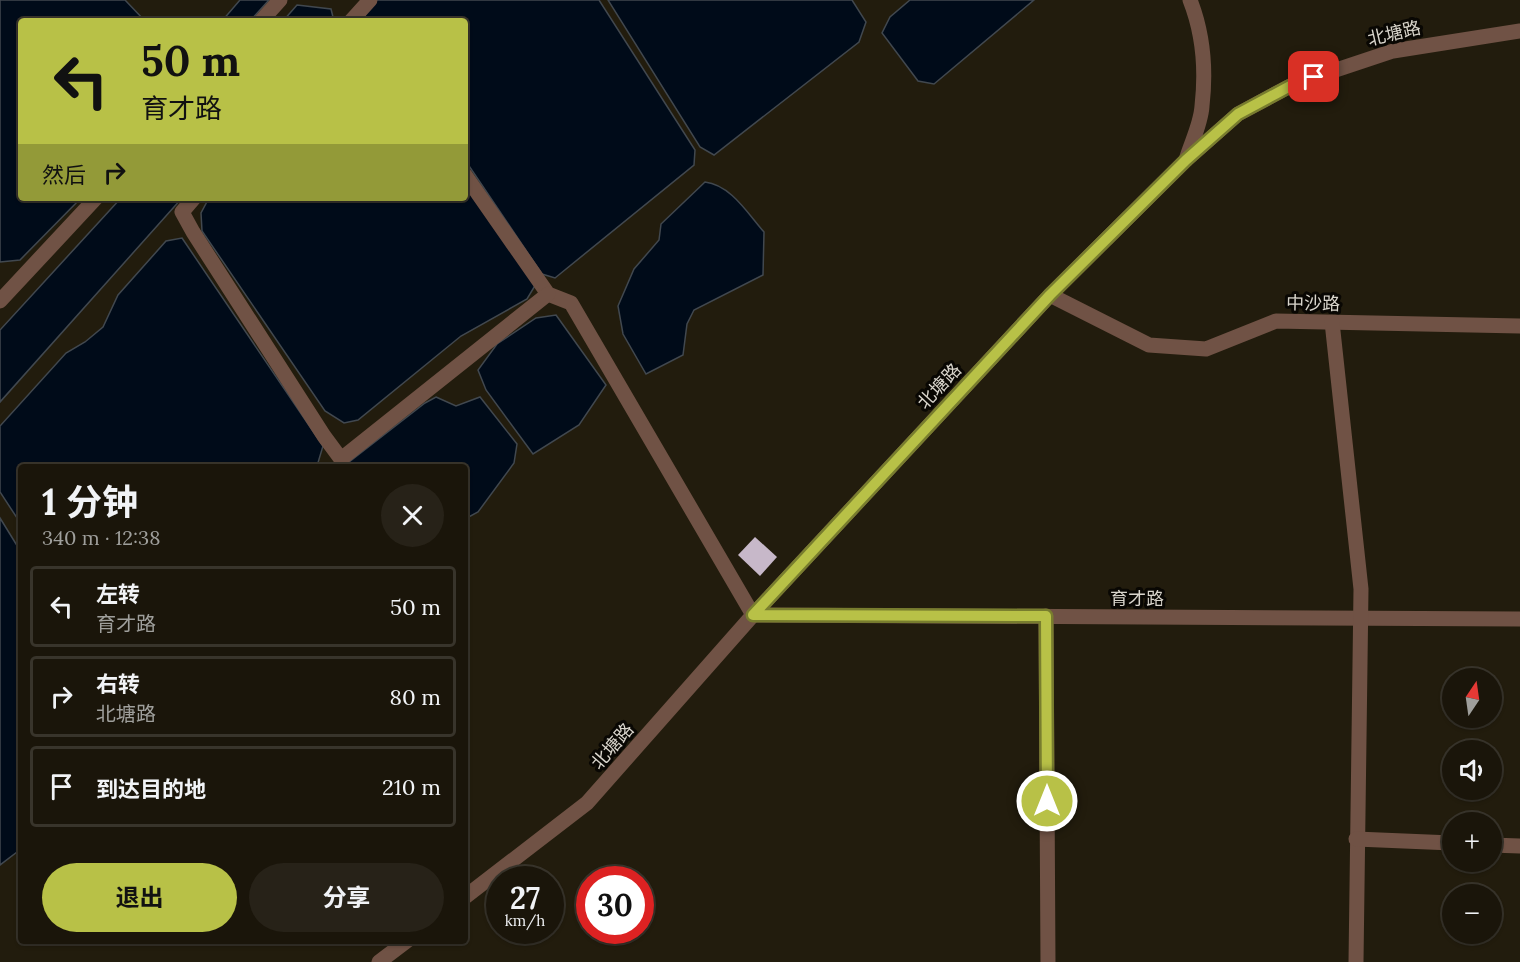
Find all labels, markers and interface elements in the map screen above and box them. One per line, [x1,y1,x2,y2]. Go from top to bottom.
street label: 北塘路 [1365,16,1423,50]
text: 50 m [141,34,240,88]
icon: left [42,42,120,120]
pin [1288,51,1339,102]
icon: arrive [1297,60,1330,93]
text: 育才路 [141,91,222,125]
icon: right [98,156,131,189]
text: 然后 [42,161,86,189]
street label: 中沙路 [1286,291,1340,315]
street label: 北塘路 [912,358,966,414]
text: 1 分钟 [42,479,138,525]
button: close [381,484,444,547]
text: 340 m · 12:38 [42,525,160,550]
text: 左转 [96,580,140,608]
street label: 育才路 [1110,587,1164,610]
icon: left [45,590,78,623]
text: 50 m [390,593,441,621]
text: 育才路 [96,611,156,636]
north arrow [1442,668,1502,728]
map controls [1442,668,1502,944]
text: 右转 [96,670,140,698]
icon: right [45,680,78,713]
text: 80 m [390,683,441,711]
text: 北塘路 [96,701,156,726]
street label: 北塘路 [586,718,638,774]
button: sound [1442,740,1502,800]
position arrow [1015,769,1079,833]
icon: arrive [45,770,78,803]
text: 210 m [382,773,441,801]
text: 到达目的地 [96,775,206,803]
button: + [1442,812,1502,872]
button: 退出 [42,863,237,932]
button: 分享 [249,863,444,932]
speed limit sign: 30 [576,866,654,944]
text: 27 [510,879,540,917]
button: − [1442,884,1502,944]
text: km/h [505,911,545,930]

